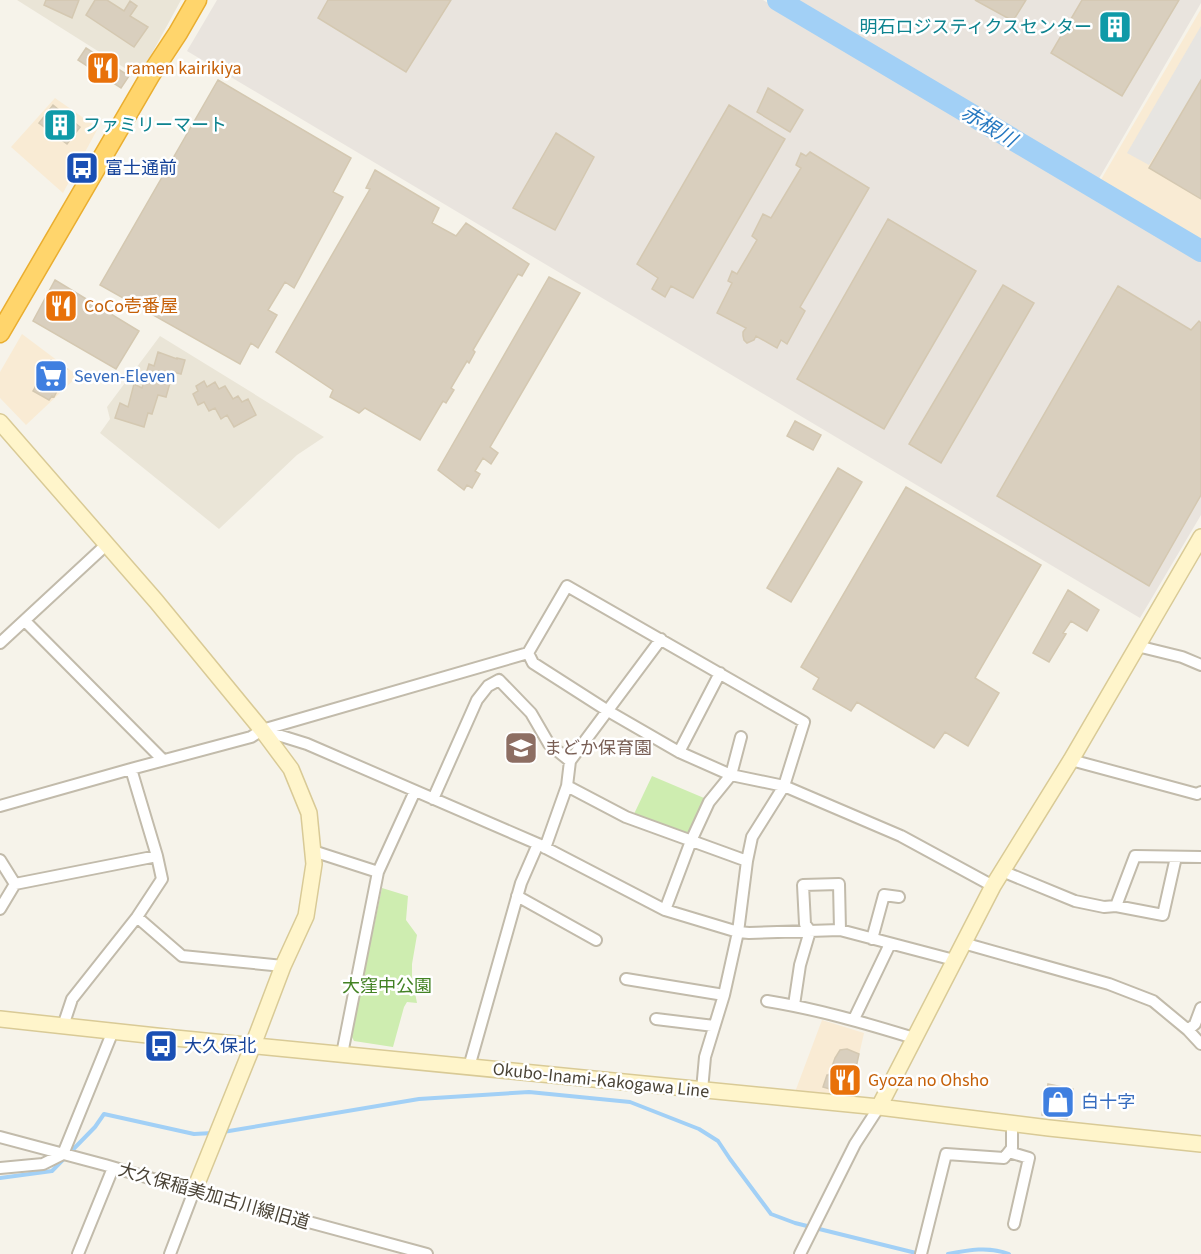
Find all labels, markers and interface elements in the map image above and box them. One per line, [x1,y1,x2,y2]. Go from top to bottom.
building icon: 明石ロジスティクスセンター [1097,9,1133,45]
place label: 明石ロジスティクスセンター [860,15,1092,40]
restaurant icon: ramen kairikiya [85,50,121,86]
place label: ramen kairikiya [126,56,242,81]
water label: 赤根川 [956,99,1023,155]
building icon: ファミリーマート [42,107,78,143]
place label: ファミリーマート [83,113,227,138]
bus stop icon: 富士通前 [64,150,100,186]
place label: 富士通前 [105,156,177,181]
restaurant icon: CoCo壱番屋 [43,288,79,324]
place label: CoCo壱番屋 [84,294,178,319]
supermarket icon: Seven-Eleven [33,358,69,394]
place label: Seven-Eleven [74,364,176,389]
school or university icon: まどか保育園 [503,730,539,766]
place label: まどか保育園 [544,736,652,761]
park label: 大窪中公園 [342,974,432,999]
bus stop icon: 大久保北 [143,1028,179,1064]
place label: 大久保北 [184,1034,256,1059]
street label: Okubo-Inami-Kakogawa Line [491,1057,710,1104]
restaurant icon: Gyoza no Ohsho [827,1062,863,1098]
place label: Gyoza no Ohsho [868,1068,989,1093]
shop icon: 白十字 [1040,1084,1076,1120]
place label: 白十字 [1081,1090,1135,1115]
street label: 大久保稲美加古川線旧道 [115,1157,312,1236]

